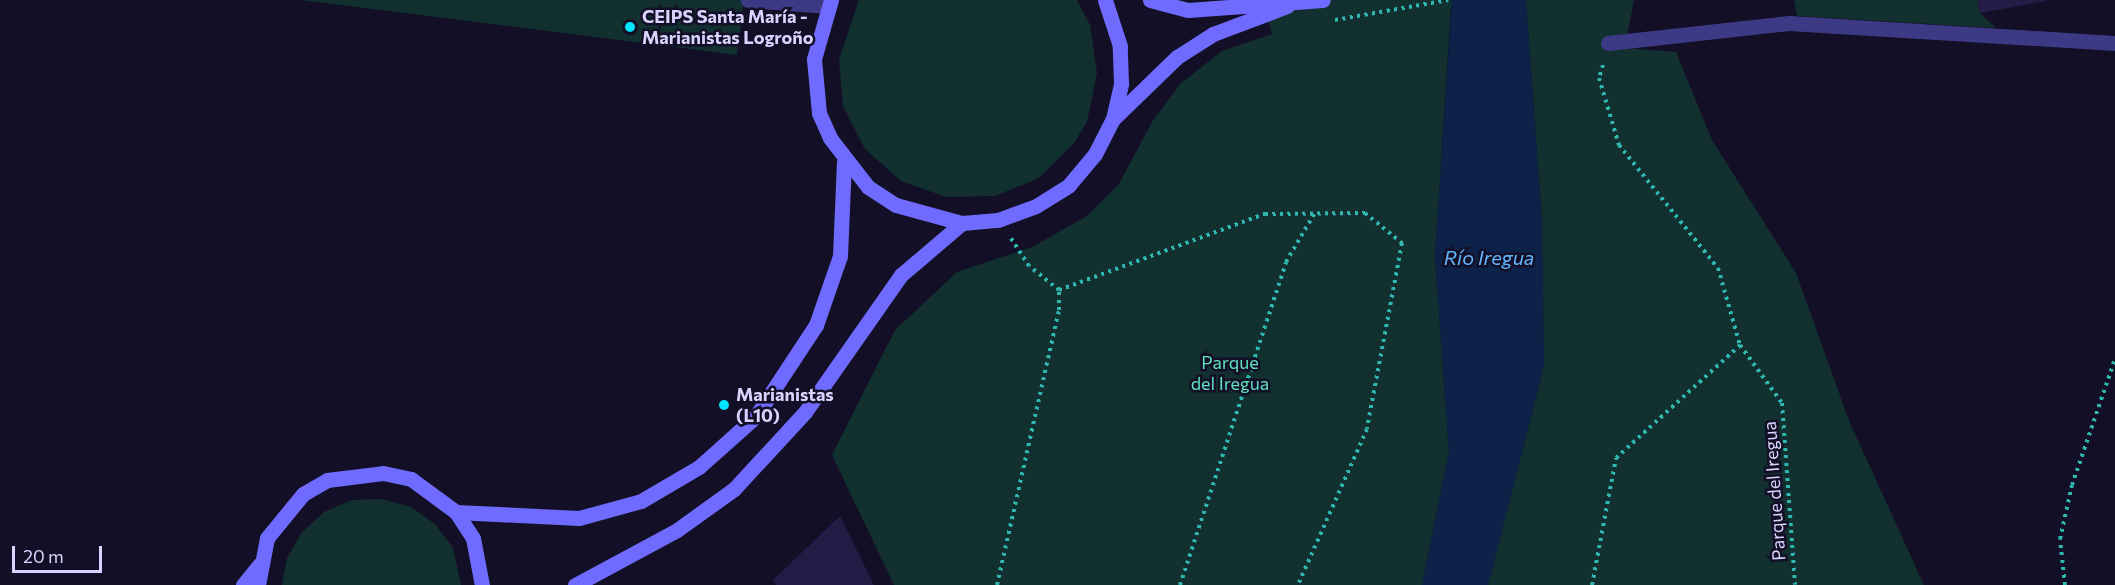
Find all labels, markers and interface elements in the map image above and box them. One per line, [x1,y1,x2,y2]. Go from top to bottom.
place label: CEIPS Santa María - Marianistas Logroño [642,6,813,48]
marker: CEIPS Santa María - Marianistas Logroño [623,20,637,34]
water label: Río Iregua [1444,245,1534,269]
park label: Parque del Iregua [1191,352,1269,394]
place label: Marianistas (L10) [736,384,834,426]
marker: Marianistas (L10) [717,398,731,412]
street label: Parque del Iregua [1758,421,1790,561]
scale bar [15,534,105,572]
text: 20 m [23,545,64,567]

